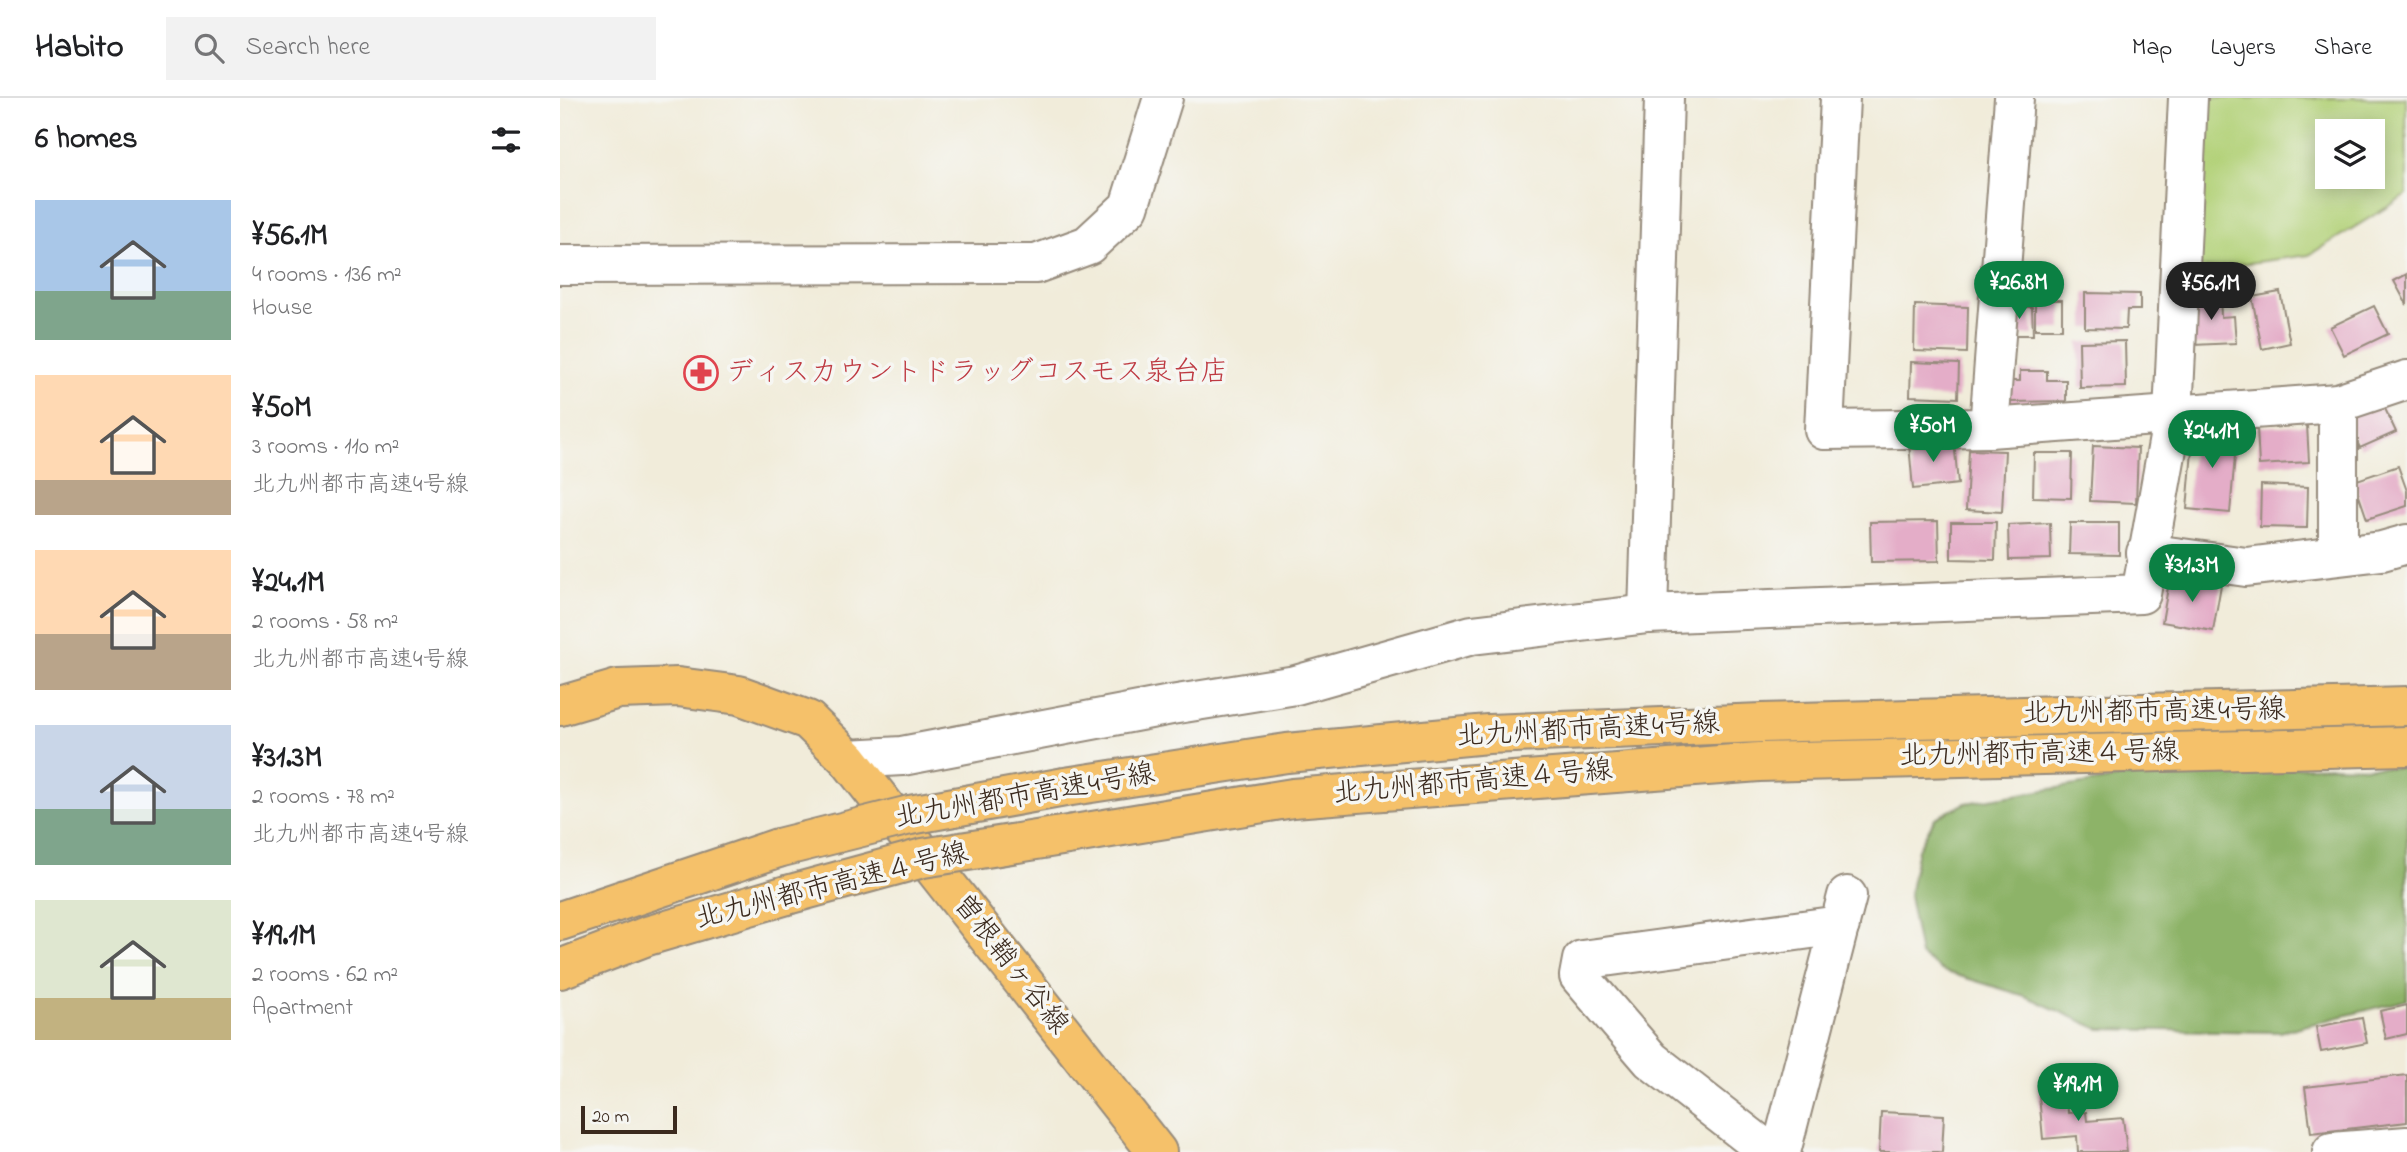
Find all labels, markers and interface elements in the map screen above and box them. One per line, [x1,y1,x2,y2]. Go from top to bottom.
search box [166,17,656,80]
text: Habito [35,24,124,72]
icon: search [190,29,228,67]
text: Search here [246,29,370,67]
text: Map [2132,31,2172,66]
text: Layers [2210,31,2276,66]
text: Share [2314,31,2372,66]
text: 6 homes [35,118,138,162]
map controls [2315,119,2385,189]
button: layers [2315,119,2385,189]
icon: filters [487,121,525,159]
text: ¥56.1M [252,215,328,259]
icon: home [91,228,175,312]
text: 4 rooms · 136 m² [252,259,402,292]
pin: ¥26.8M [1962,262,2076,321]
pin: ¥56.1M [2154,262,2268,322]
text: ¥26.8M [1990,267,2048,300]
text: ¥56.1M [2182,268,2240,301]
text: House [252,292,312,325]
place label: ディスカウントドラッグコスモス泉台店 [726,353,1228,394]
pharmacy icon: ディスカウントドラッグコスモス泉台店 [682,354,720,392]
text: ¥50M [252,387,312,431]
icon: home [91,403,175,487]
pin: ¥50M [1892,404,1974,464]
text: ¥50M [1910,410,1956,443]
pin: ¥24.1M [2155,410,2269,470]
text: ¥24.1M [2184,416,2240,449]
text: 3 rooms · 110 m² [252,431,399,464]
text: 北九州都市高速4号線 [252,469,468,502]
pin: ¥31.3M [2135,545,2249,604]
text: ¥31.3M [2165,550,2219,583]
text: ¥24.1M [252,562,325,606]
icon: home [91,578,175,662]
text: 2 rooms · 58 m² [252,606,398,639]
text: 北九州都市高速4号線 [252,644,468,677]
street label: 北九州都市高速4号線 [2022,690,2286,736]
street label: 北九州都市高速4号線 [1455,704,1721,758]
street label: 北九州都市高速４号線 [1899,732,2179,778]
text: ¥31.3M [252,737,322,781]
street label: 北九州都市高速４号線 [1332,750,1614,816]
icon: home [91,753,175,837]
street label: 北九州都市高速4号線 [892,754,1158,840]
text: 2 rooms · 78 m² [252,781,395,814]
text: 北九州都市高速4号線 [252,819,468,852]
street label: 北九州都市高速４号線 [691,833,973,941]
street label: 曽根鞘ヶ谷線 [942,886,1078,1044]
text: ¥19.1M [252,915,316,959]
icon: home [91,928,175,1012]
text: 2 rooms · 62 m² [252,959,398,992]
text: Apartment [252,992,353,1025]
pin: ¥19.1M [2021,1063,2135,1123]
text: ¥19.1M [2053,1069,2103,1102]
scale bar [581,1103,677,1135]
text: 20 m [592,1104,629,1131]

